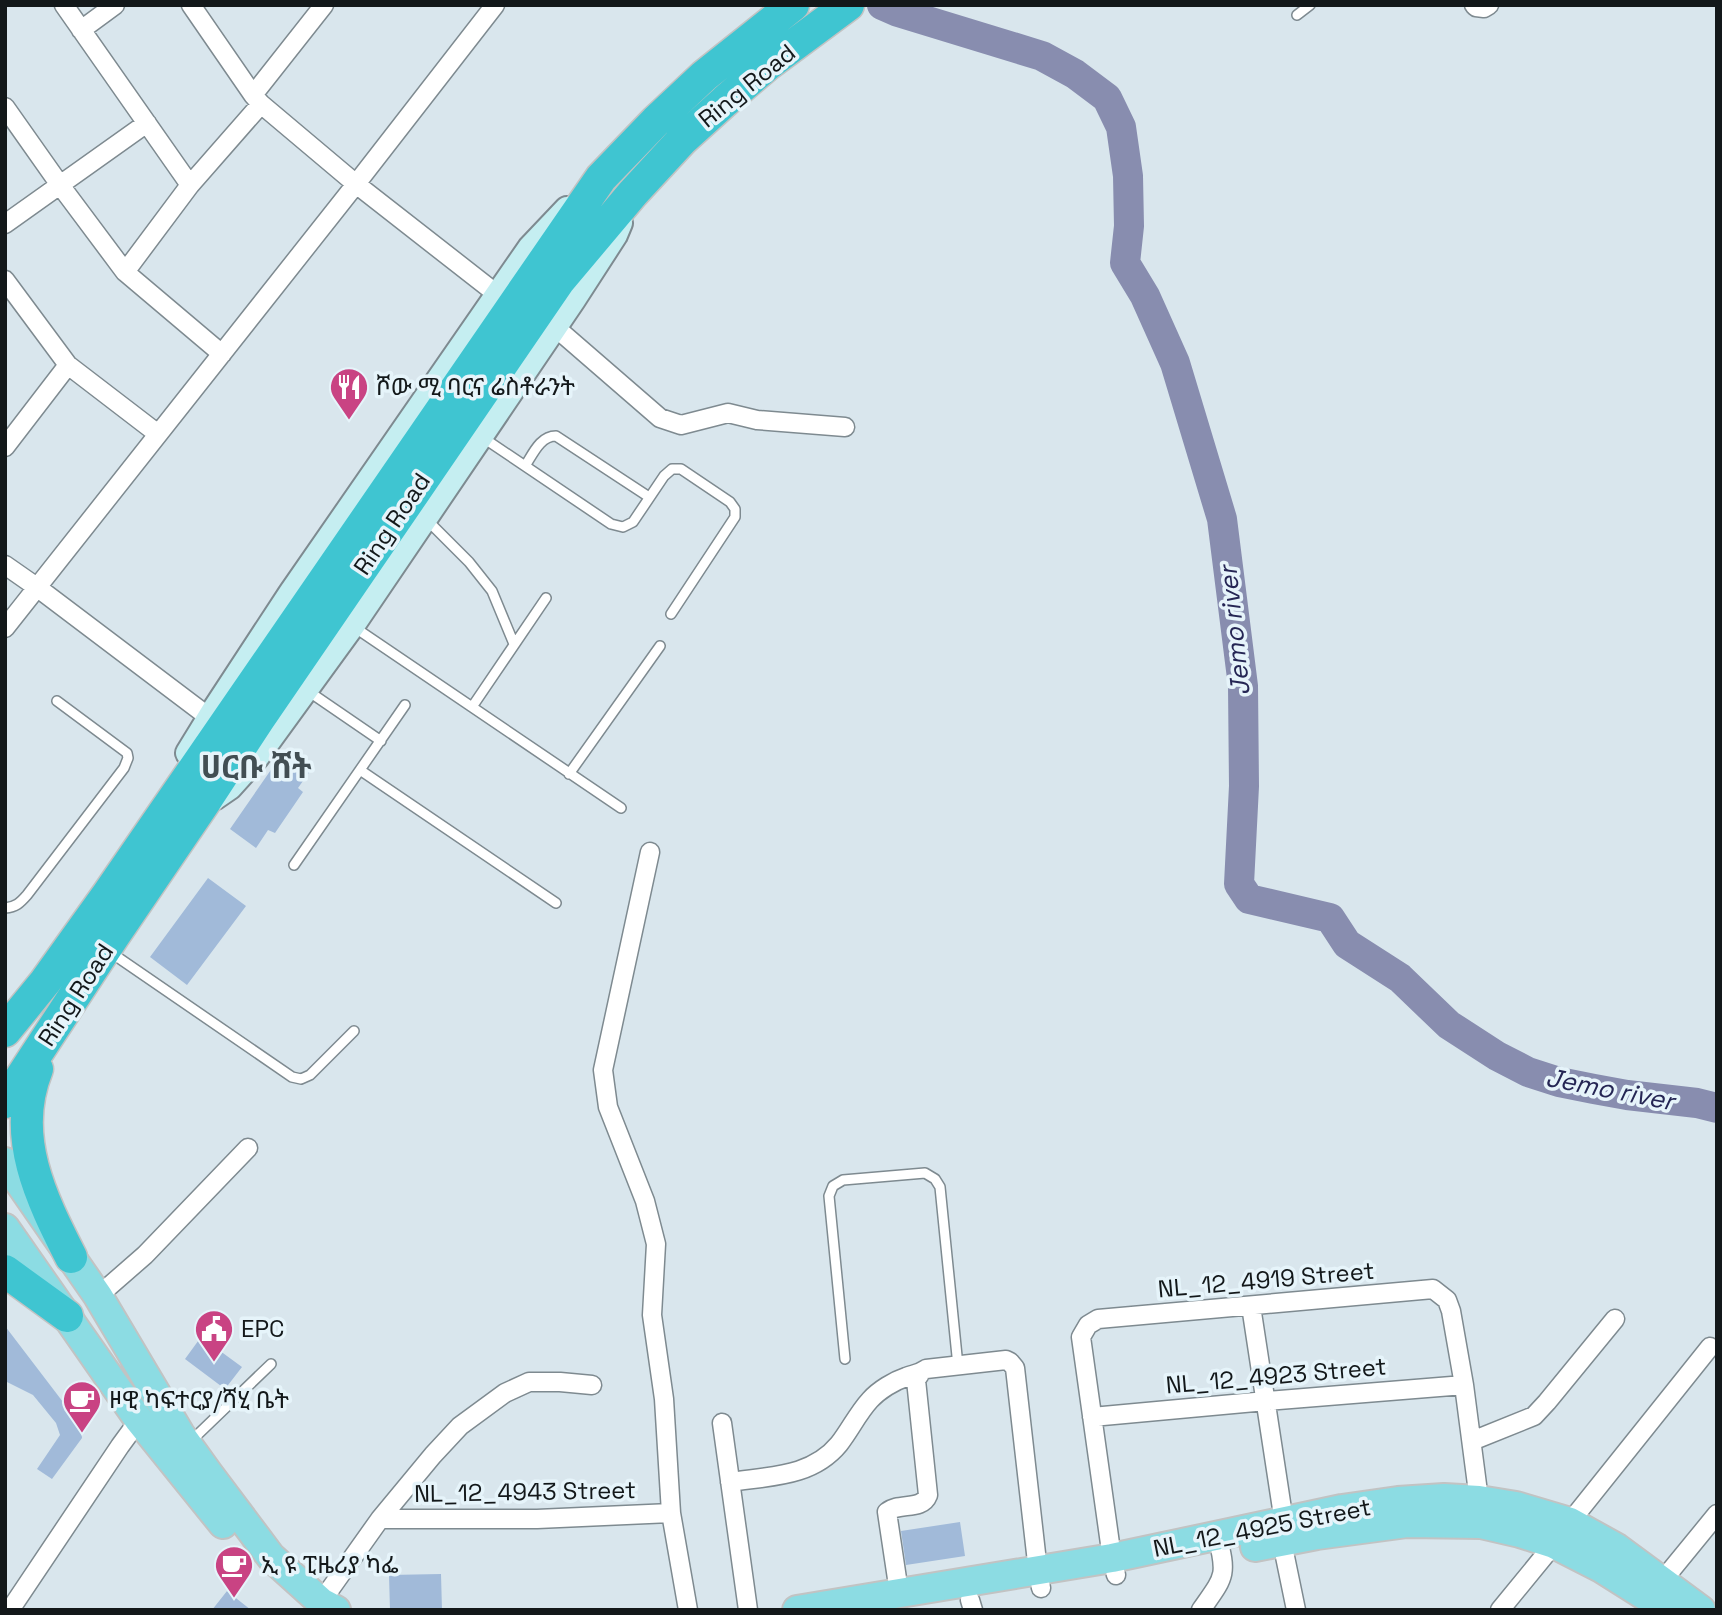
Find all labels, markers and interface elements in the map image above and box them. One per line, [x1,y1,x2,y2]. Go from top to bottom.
street label: Ring Road [692,37,802,134]
restaurant icon: ሾው ሚ ባርና ሬስቶራንት [328,366,370,421]
place label: ሾው ሚ ባርና ሬስቶራንት [376,371,576,402]
street label: Ring Road [346,467,437,581]
water label: Jemo river [1210,561,1258,697]
district label: ሀርቡ ሸት [200,747,312,787]
street label: Ring Road [31,938,120,1052]
water label: Jemo river [1543,1060,1680,1119]
street label: NL_12_4919 Street [1156,1255,1376,1304]
public building icon: EPC [193,1308,235,1363]
place label: EPC [241,1313,284,1344]
street label: NL_12_4923 Street [1164,1350,1388,1401]
cafe icon: ዞዊ ካፍተርያ/ሻሂ ቤት [61,1379,103,1434]
place label: ዞዊ ካፍተርያ/ሻሂ ቤት [109,1384,289,1415]
street label: NL_12_4943 Street [414,1474,636,1509]
street label: NL_12_4925 Street [1150,1491,1374,1564]
cafe icon: ኢ ዩ ፒዜሪያ ካፌ [213,1544,255,1599]
place label: ኢ ዩ ፒዜሪያ ካፌ [261,1549,399,1580]

